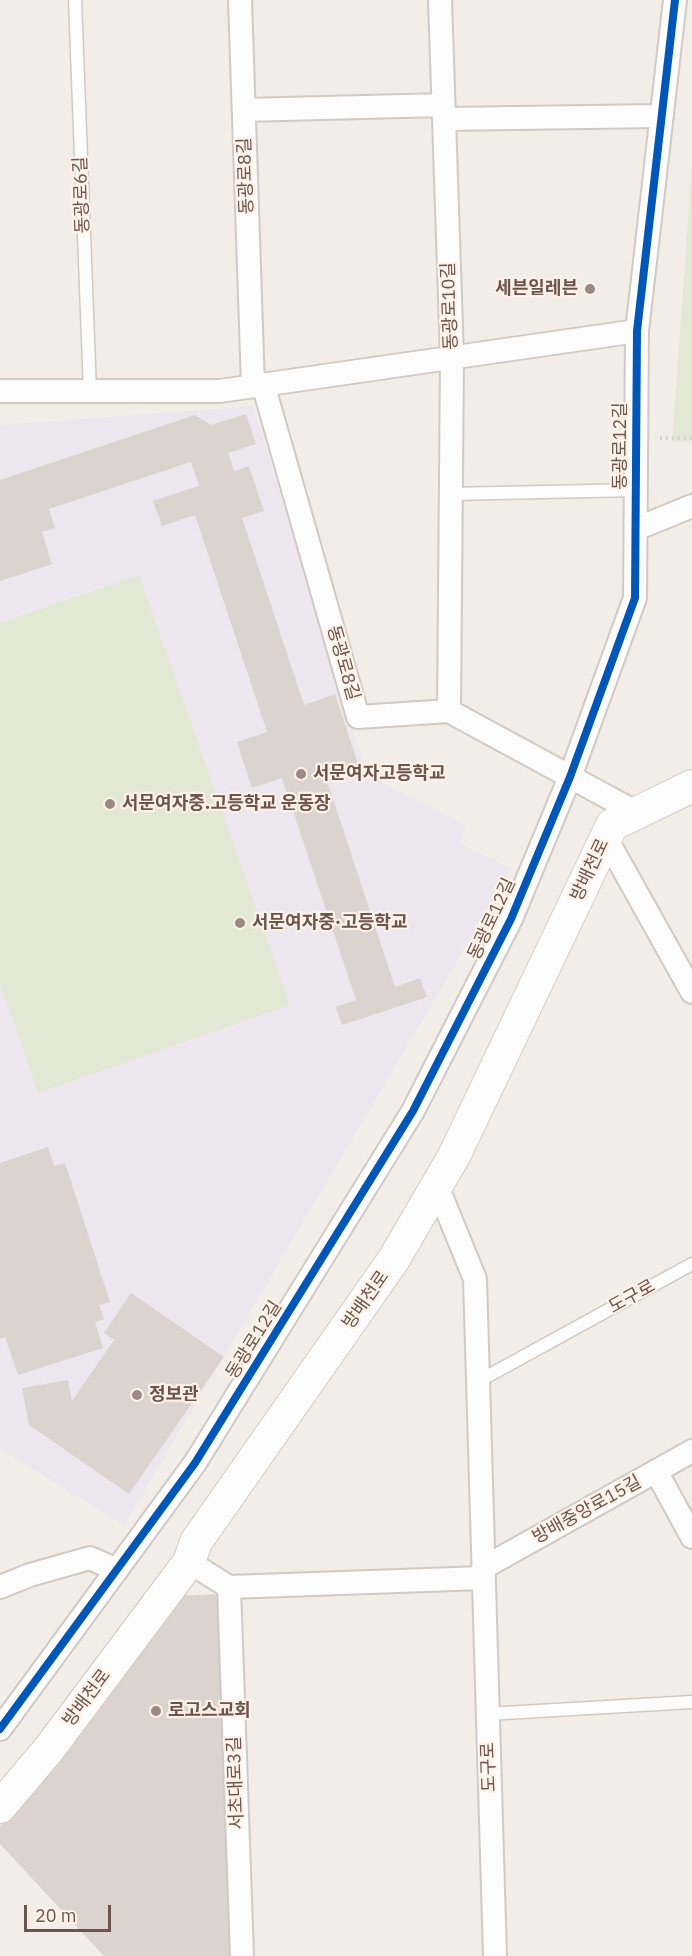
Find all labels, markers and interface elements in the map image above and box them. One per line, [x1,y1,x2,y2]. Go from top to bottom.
street label: 동광로8길 [234,137,258,215]
street label: 동광로6길 [70,156,94,234]
street label: 동광로10길 [438,262,462,350]
place label: 세븐일레븐 [495,278,578,300]
marker: 세븐일레븐 [583,282,597,296]
street label: 동광로12길 [610,402,632,490]
street label: 동광로8길 [322,623,364,703]
place label: 서문여자고등학교 [313,763,445,785]
marker: 서문여자고등학교 [294,767,308,781]
place label: 서문여자중.고등학교 운동장 [122,793,331,815]
marker: 서문여자중.고등학교 운동장 [103,797,117,811]
street label: 방배천로 [566,835,614,905]
street label: 동광로12길 [464,875,520,963]
place label: 서문여자중·고등학교 [252,912,407,934]
marker: 서문여자중·고등학교 [233,916,247,930]
street label: 방배천로 [338,1267,394,1333]
street label: 도구로 [605,1276,659,1318]
street label: 동광로12길 [222,1297,286,1383]
place label: 정보관 [149,1384,199,1406]
marker: 정보관 [130,1388,144,1402]
street label: 방배중앙로15길 [529,1471,645,1549]
street label: 방배천로 [58,1665,116,1731]
place label: 로고스교회 [168,1700,251,1722]
marker: 로고스교회 [149,1704,163,1718]
street label: 서초대로3길 [224,1736,248,1830]
street label: 도구로 [477,1742,501,1792]
scale bar [27,1893,114,1931]
text: 20 m [35,1904,77,1927]

